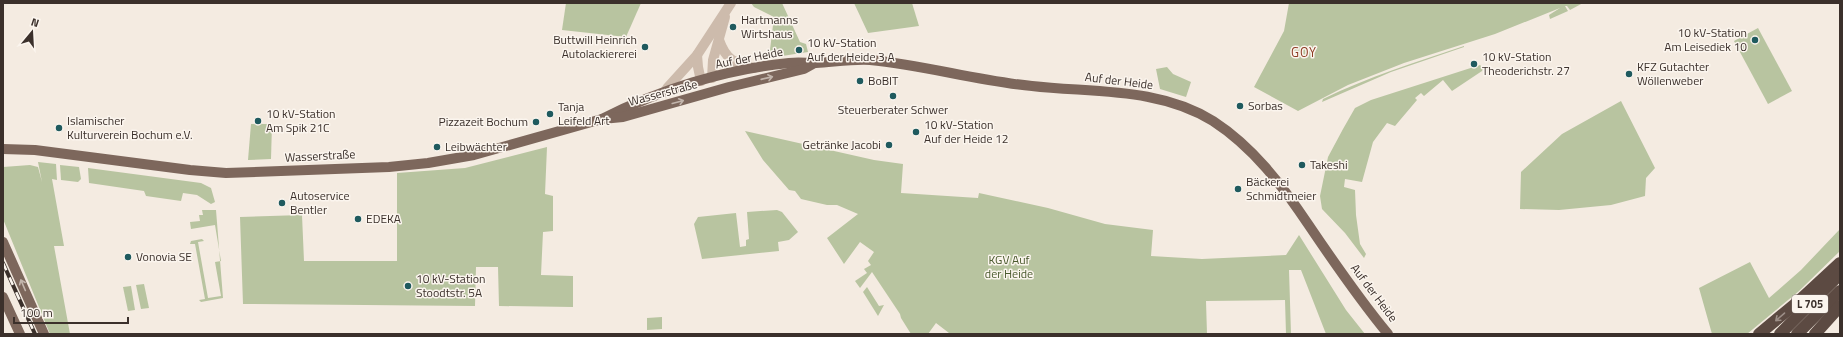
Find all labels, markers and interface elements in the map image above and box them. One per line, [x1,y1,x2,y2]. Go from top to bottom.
place label: Hartmanns Wirtshaus [741,10,798,43]
north arrow [12,12,52,52]
text: N [29,14,41,31]
marker: Hartmanns Wirtshaus [728,22,738,32]
place label: 10 kV-Station Am Leisediek 10 [1664,23,1747,56]
place label: Buttwill Heinrich Autolackiererei [553,30,637,63]
place label: 10 kV-Station Auf der Heide 3 A [807,33,895,66]
marker: 10 kV-Station Am Leisediek 10 [1750,35,1760,45]
marker: Buttwill Heinrich Autolackiererei [640,42,650,52]
street label: Auf der Heide [713,42,784,73]
district label: GOY [1291,42,1317,62]
marker: 10 kV-Station Auf der Heide 3 A [794,45,804,55]
place label: 10 kV-Station Theoderichstr. 27 [1482,47,1570,80]
place label: KFZ Gutachter Wöllenweber [1637,57,1709,90]
marker: 10 kV-Station Theoderichstr. 27 [1469,59,1479,69]
street label: Auf der Heide [1084,67,1154,94]
marker: KFZ Gutachter Wöllenweber [1624,69,1634,79]
place label: BoBIT [868,71,899,90]
street label: Wasserstraße [626,74,699,111]
one-way arrow [760,74,773,81]
marker: BoBIT [855,76,865,86]
marker: Steuerberater Schwer [888,91,898,101]
place label: Sorbas [1248,96,1283,115]
place label: Tanja Leifeld Art [558,97,610,130]
one-way arrow [672,98,685,106]
place label: Steuerberater Schwer [838,100,948,119]
marker: Sorbas [1235,101,1245,111]
place label: 10 kV-Station Am Spik 21C [266,104,336,137]
marker: Tanja Leifeld Art [545,109,555,119]
place label: Islamischer Kulturverein Bochum e.V. [67,111,193,144]
place label: Pizzazeit Bochum [439,112,528,131]
place label: 10 kV-Station Auf der Heide 12 [924,115,1009,148]
marker: 10 kV-Station Am Spik 21C [253,116,263,126]
marker: Pizzazeit Bochum [531,117,541,127]
marker: Islamischer Kulturverein Bochum e.V. [54,123,64,133]
marker: 10 kV-Station Auf der Heide 12 [911,127,921,137]
place label: Getränke Jacobi [803,135,881,154]
place label: Leibwächter [445,137,507,156]
marker: Getränke Jacobi [884,140,894,150]
marker: Leibwächter [432,142,442,152]
street label: Wasserstraße [284,144,356,167]
place label: Takeshi [1310,155,1348,174]
marker: Takeshi [1297,160,1307,170]
place label: Bäckerei Schmidtmeier [1246,172,1316,205]
marker: Bäckerei Schmidtmeier [1233,184,1243,194]
place label: Autoservice Bentler [290,186,350,219]
marker: Autoservice Bentler [277,198,287,208]
place label: EDEKA [366,209,401,228]
marker: EDEKA [353,214,363,224]
place label: Vonovia SE [136,247,192,266]
park label: KGV Auf der Heide [985,250,1033,283]
marker: Vonovia SE [123,252,133,262]
street label: Auf der Heide [1346,260,1403,326]
place label: 10 kV-Station Stoodtstr. 5A [416,269,486,302]
one-way arrow [19,280,26,292]
marker: 10 kV-Station Stoodtstr. 5A [403,281,413,291]
road number: L 705 [1792,295,1828,313]
scale bar [14,299,128,325]
text: 100 m [20,303,53,322]
one-way arrow [1775,313,1785,322]

